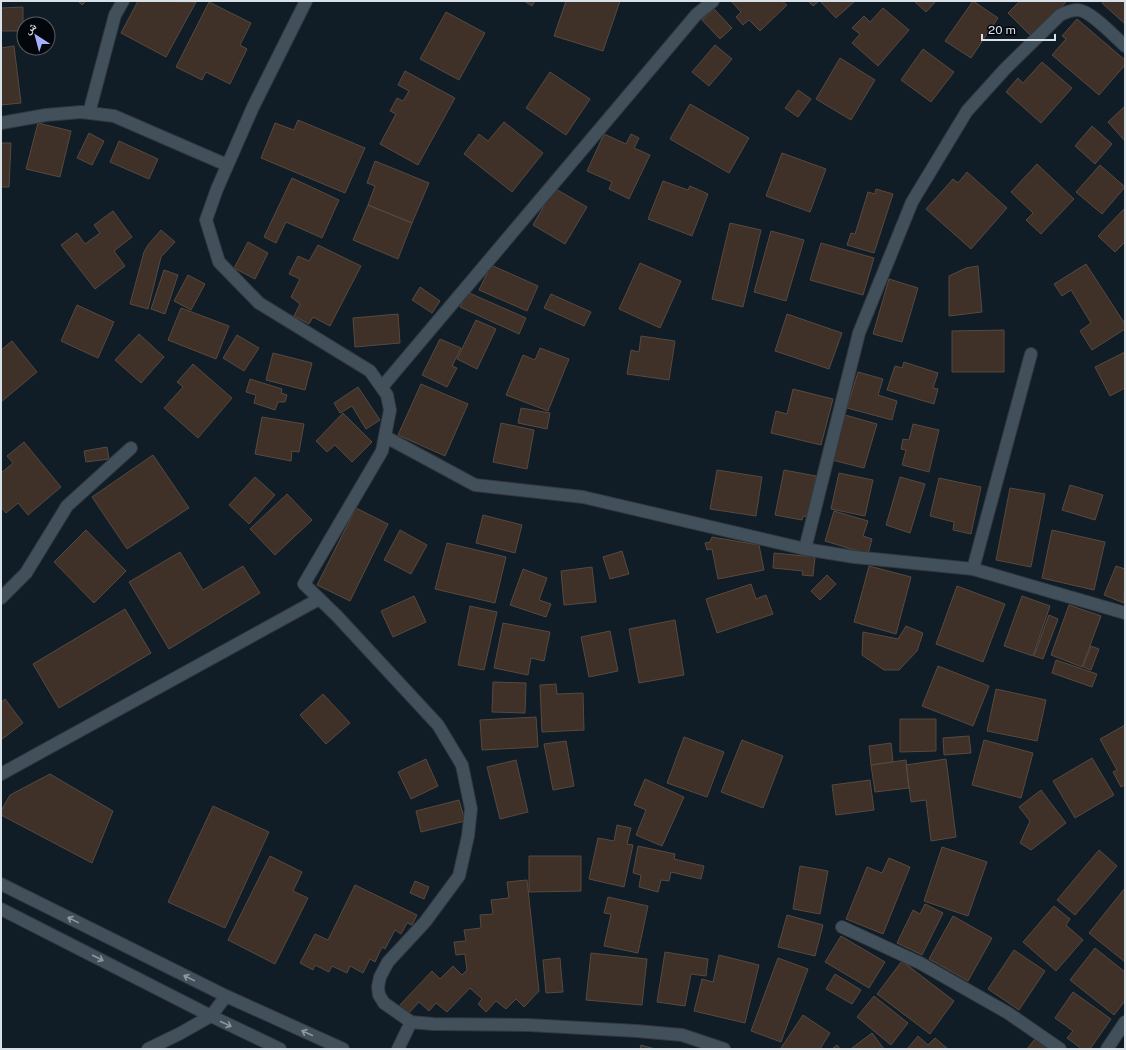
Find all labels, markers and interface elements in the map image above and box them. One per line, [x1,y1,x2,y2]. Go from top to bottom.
north arrow [16,16,56,56]
scale bar [982,16,1055,42]
text: ش [22,19,40,38]
text: 20 m [988,23,1016,37]
one-way arrow [67,916,79,923]
one-way arrow [92,955,104,963]
one-way arrow [184,974,196,981]
one-way arrow [220,1021,232,1028]
one-way arrow [301,1029,313,1036]

